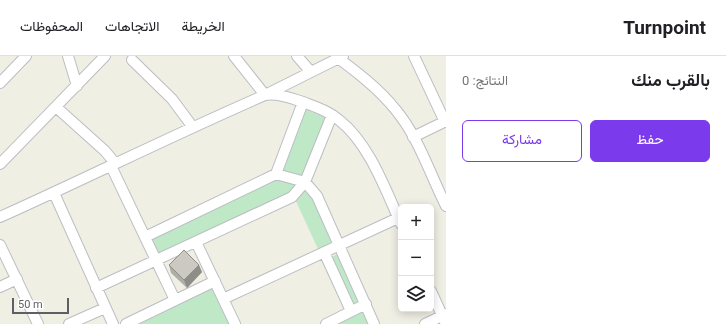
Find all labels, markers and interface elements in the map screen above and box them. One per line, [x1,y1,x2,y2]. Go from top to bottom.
text: Turnpoint [623,16,706,39]
text: المحفوظات [20,18,83,34]
text: الاتجاهات [105,18,159,34]
text: الخريطة [181,18,225,34]
text: بالقرب منك [631,70,710,90]
text: النتائج: 0 [462,73,508,88]
button: مشاركة [462,120,582,162]
button: حفظ [590,120,710,162]
map controls [398,204,434,312]
button: + [398,204,434,240]
button: − [398,240,434,276]
button: layers [398,276,434,312]
scale bar [12,296,69,315]
text: 50 m [18,298,43,311]

